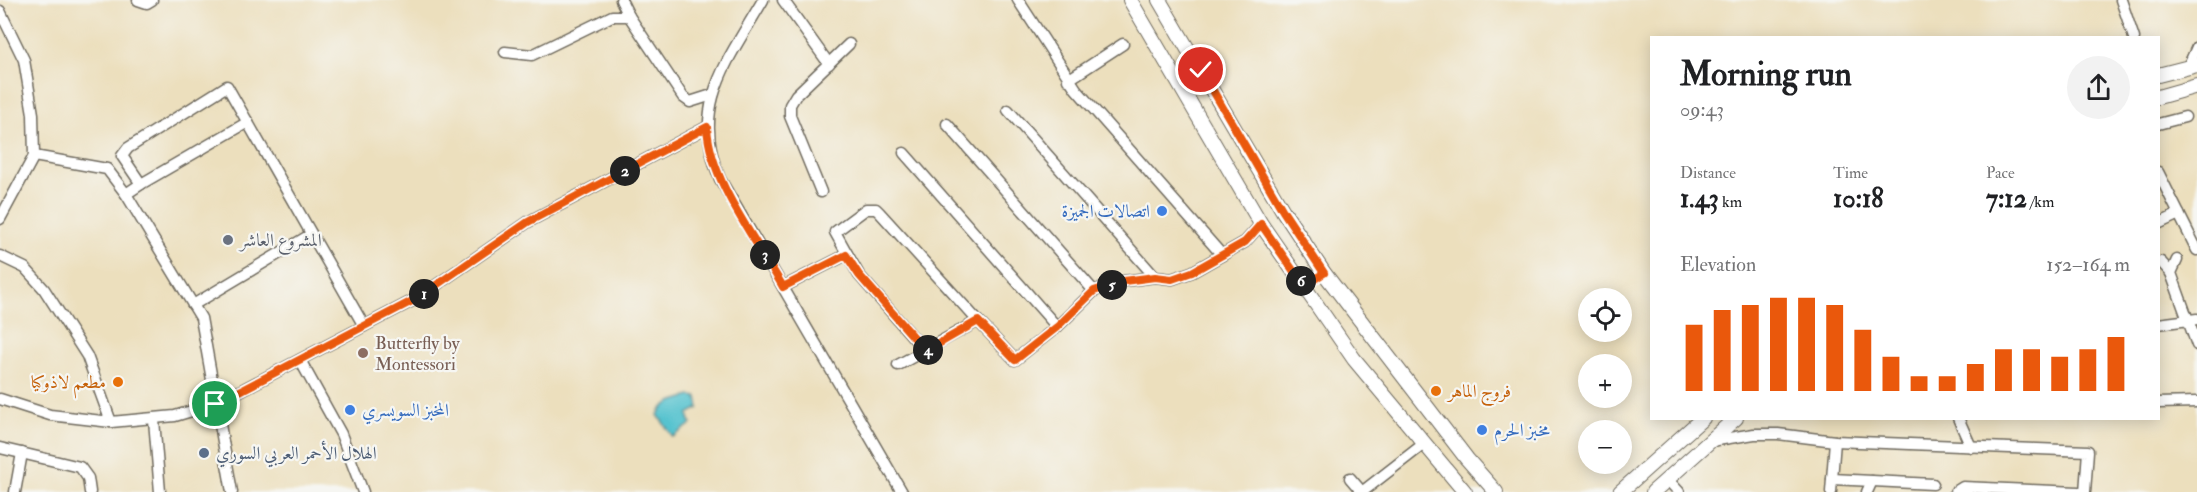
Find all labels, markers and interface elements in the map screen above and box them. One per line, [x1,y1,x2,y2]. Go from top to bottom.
pin [1175,44,1226,95]
icon: check [1184,53,1217,86]
text: Morning run [1680,54,1852,95]
button: share [2067,56,2130,119]
text: 09:43 [1680,97,1724,122]
pin: 2 [610,156,640,186]
text: 2 [621,161,629,181]
text: Distance [1680,163,1736,183]
text: Time [1833,163,1868,183]
text: Pace [1986,163,2015,183]
text: 1.43 [1680,183,1719,215]
text: 10:18 [1833,183,1883,215]
text: 7:12 [1986,183,2027,215]
text: km [1719,192,1742,212]
text: /km [2027,192,2054,212]
place label: اتصالات الجميزة [1061,200,1150,223]
marker: اتصالات الجميزة [1155,204,1169,218]
place label: المشروع العاشر [238,229,322,255]
marker: المشروع العاشر [221,233,235,247]
pin: 3 [750,240,780,270]
text: 3 [762,245,768,265]
text: Elevation [1680,252,1756,277]
text: 152–164 m [2046,252,2130,277]
pin: 6 [1286,266,1316,296]
pin: 5 [1097,270,1127,300]
text: 6 [1297,271,1305,291]
text: 5 [1108,275,1116,295]
pin: 1 [409,279,439,309]
text: 1 [421,284,427,304]
map controls [1578,288,1632,474]
button: locate [1578,288,1632,342]
place label: Butterfly by Montessori [375,332,461,376]
pin: 4 [913,335,943,365]
text: 4 [924,340,932,360]
marker: Butterfly by Montessori [356,346,370,360]
button: + [1578,354,1632,408]
place label: مطعم لاذوكيا [31,371,106,399]
marker: مطعم لاذوكيا [111,375,125,389]
pin [189,378,240,429]
place label: فروج الماهر [1446,380,1511,407]
marker: فروج الماهر [1429,384,1443,398]
icon: arrive [198,387,231,420]
place label: المخبز السويسري [362,399,449,425]
marker: المخبز السويسري [343,403,357,417]
place label: مخبز الحرم [1494,419,1550,446]
button: − [1578,420,1632,474]
marker: مخبز الحرم [1475,423,1489,437]
place label: الهلال الأحمر العربي السوري [216,440,377,468]
marker: الهلال الأحمر العربي السوري [197,446,211,460]

